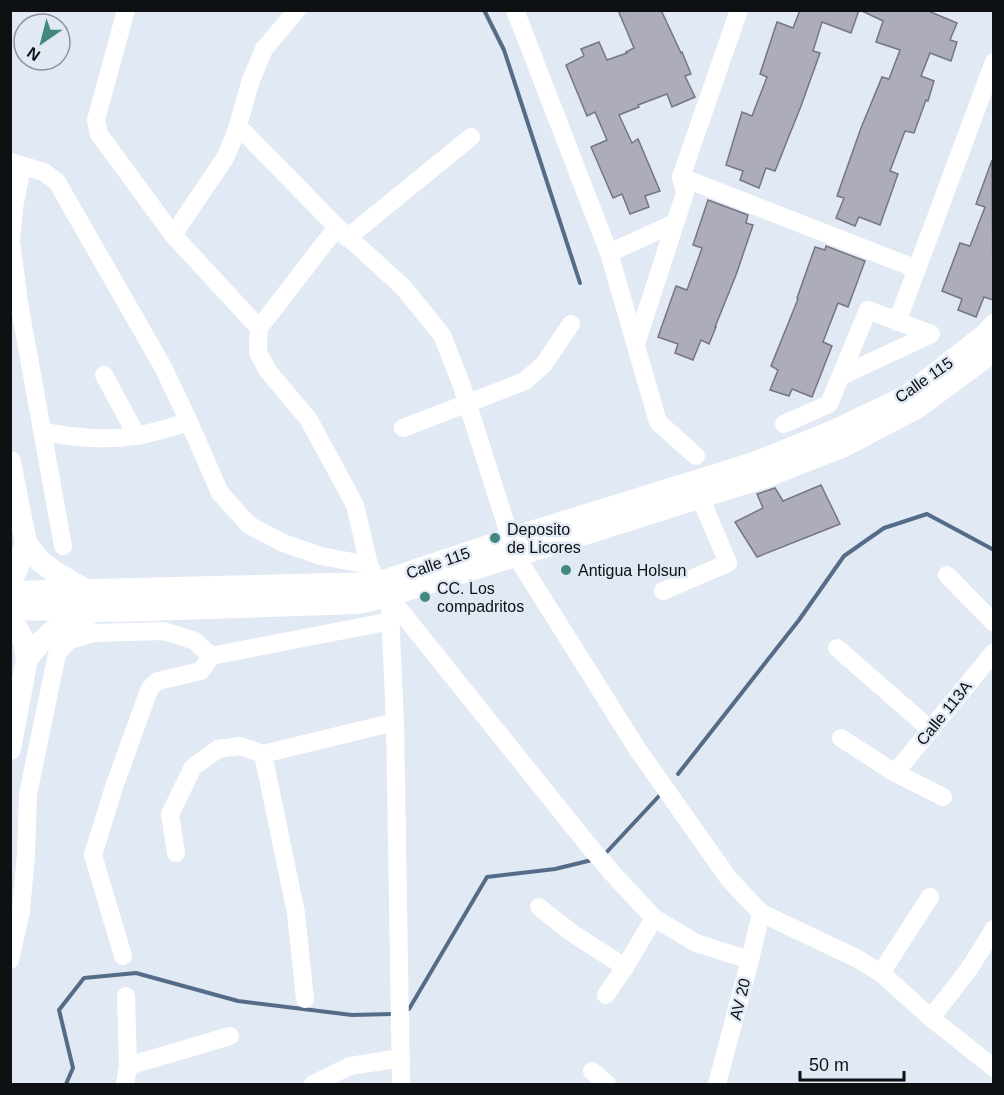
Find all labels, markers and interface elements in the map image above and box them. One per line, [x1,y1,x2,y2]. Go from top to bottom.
north arrow [12,12,72,72]
text: N [24,44,43,64]
street label: Calle 115 [892,354,956,406]
place label: Deposito de Licores [507,521,581,556]
marker: Deposito de Licores [488,531,502,545]
street label: Calle 115 [404,544,472,582]
place label: Antigua Holsun [578,562,687,579]
marker: Antigua Holsun [559,563,573,577]
place label: CC. Los compadritos [437,580,524,615]
marker: CC. Los compadritos [418,590,432,604]
street label: Calle 113A [913,677,975,748]
street label: AV 20 [727,976,753,1022]
scale bar [800,1044,904,1082]
text: 50 m [809,1055,849,1075]

